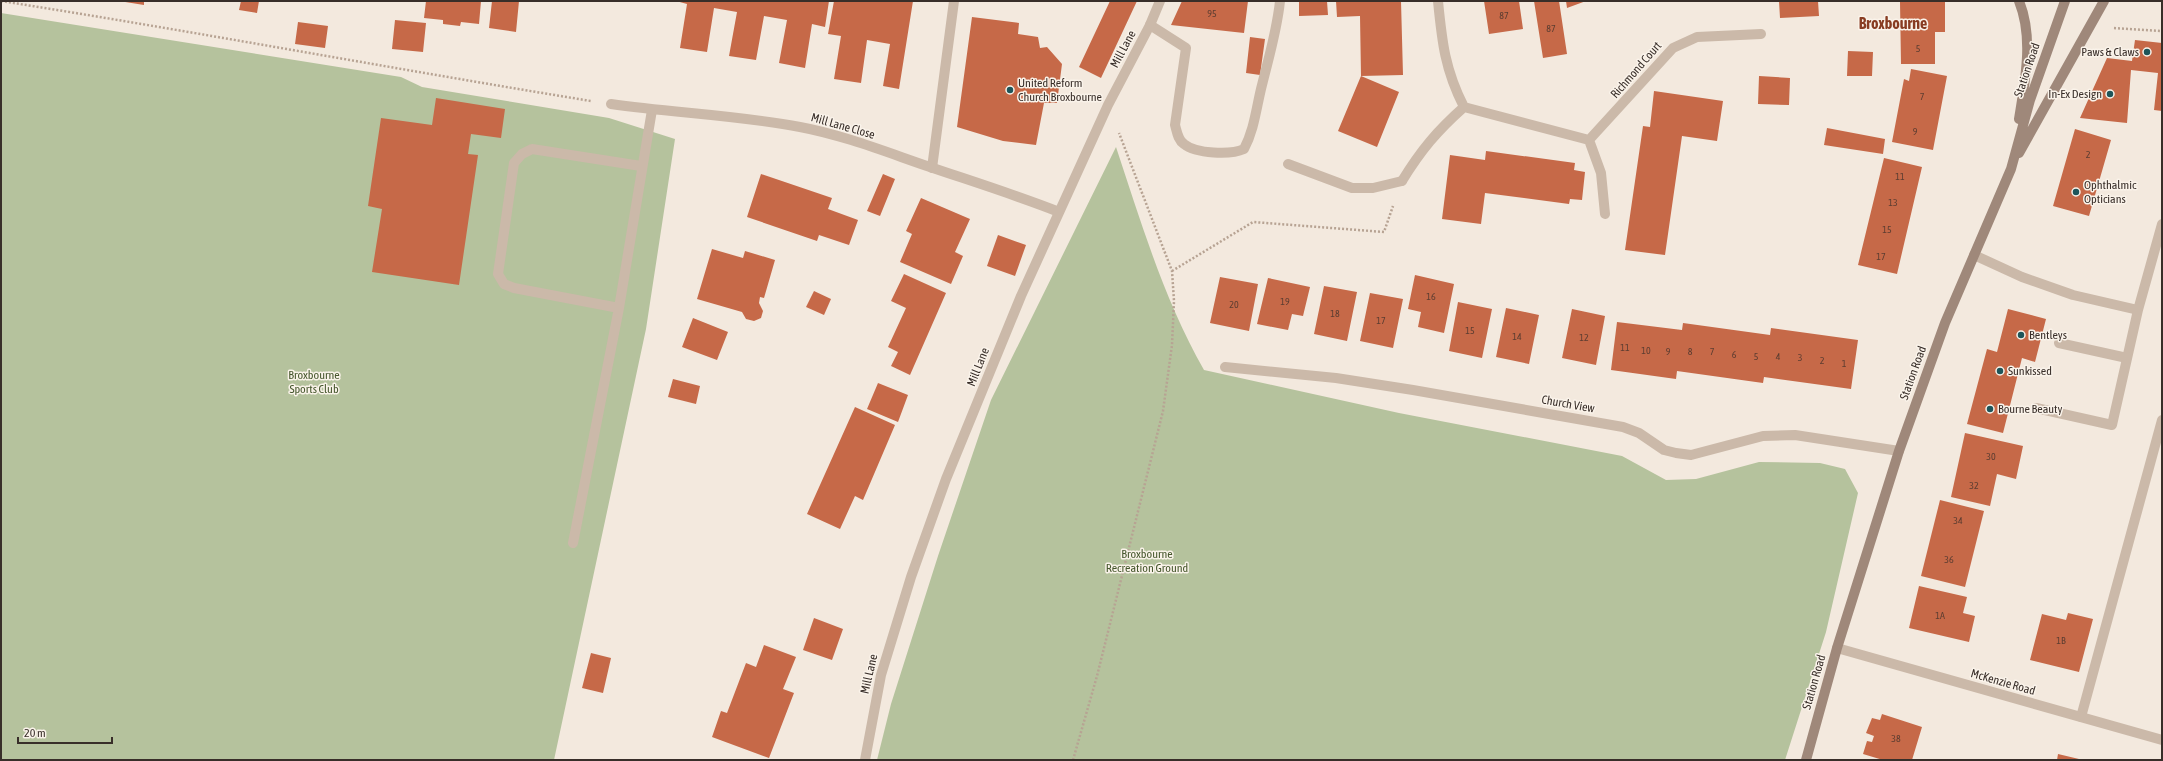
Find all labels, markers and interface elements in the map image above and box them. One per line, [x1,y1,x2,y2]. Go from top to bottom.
house number: 95 [1207,8,1217,19]
house number: 87 [1499,10,1509,21]
district label: Broxbourne [1859,14,1927,32]
house number: 87 [1546,23,1556,34]
street label: Mill Lane [1107,28,1139,70]
street label: Richmond Court [1608,39,1665,101]
street label: Station Road [2011,41,2043,99]
house number: 5 [1916,43,1921,54]
place label: Paws & Claws [2081,45,2139,59]
marker: Paws & Claws [2142,47,2152,57]
place label: United Reform Church Broxbourne [1018,76,1102,104]
marker: United Reform Church Broxbourne [1005,85,1015,95]
place label: In-Ex Design [2048,87,2102,101]
marker: In-Ex Design [2105,89,2115,99]
house number: 7 [1920,91,1925,102]
street label: Mill Lane Close [809,110,877,142]
house number: 9 [1913,126,1918,137]
house number: 2 [2086,149,2091,160]
house number: 11 [1895,171,1905,182]
place label: Ophthalmic Opticians [2084,178,2137,206]
marker: Ophthalmic Opticians [2071,187,2081,197]
house number: 13 [1888,197,1898,208]
house number: 15 [1882,224,1892,235]
house number: 17 [1876,251,1886,262]
house number: 16 [1426,291,1436,302]
house number: 19 [1280,296,1290,307]
house number: 20 [1229,299,1239,310]
house number: 18 [1330,308,1340,319]
house number: 17 [1376,315,1386,326]
house number: 15 [1465,325,1475,336]
place label: Bentleys [2029,328,2067,342]
marker: Bentleys [2016,330,2026,340]
house number: 14 [1512,331,1522,342]
house number: 12 [1579,332,1589,343]
house number: 11 [1620,342,1630,353]
street label: Station Road [1897,344,1929,402]
house number: 10 [1641,345,1651,356]
street label: Mill Lane [964,346,992,388]
house number: 9 [1666,346,1671,357]
house number: 8 [1688,346,1693,357]
house number: 7 [1710,346,1715,357]
house number: 6 [1732,349,1737,360]
house number: 5 [1754,351,1759,362]
house number: 4 [1776,351,1781,362]
house number: 3 [1798,352,1803,363]
house number: 2 [1820,355,1825,366]
house number: 1 [1842,358,1847,369]
place label: Sunkissed [2008,364,2052,378]
marker: Sunkissed [1995,366,2005,376]
park label: Broxbourne Sports Club [288,368,340,396]
street label: Church View [1540,392,1596,416]
place label: Bourne Beauty [1998,402,2063,416]
marker: Bourne Beauty [1985,404,1995,414]
house number: 30 [1986,451,1996,462]
house number: 32 [1969,480,1979,491]
house number: 34 [1953,515,1963,526]
park label: Broxbourne Recreation Ground [1106,547,1188,575]
house number: 36 [1944,554,1954,565]
house number: 1A [1935,610,1945,621]
house number: 1B [2056,635,2066,646]
street label: Mill Lane [858,653,880,695]
street label: Station Road [1800,653,1828,711]
street label: McKenzie Road [1969,666,2037,698]
scale bar [18,719,112,745]
text: 20 m [24,726,46,740]
house number: 38 [1891,733,1901,744]

